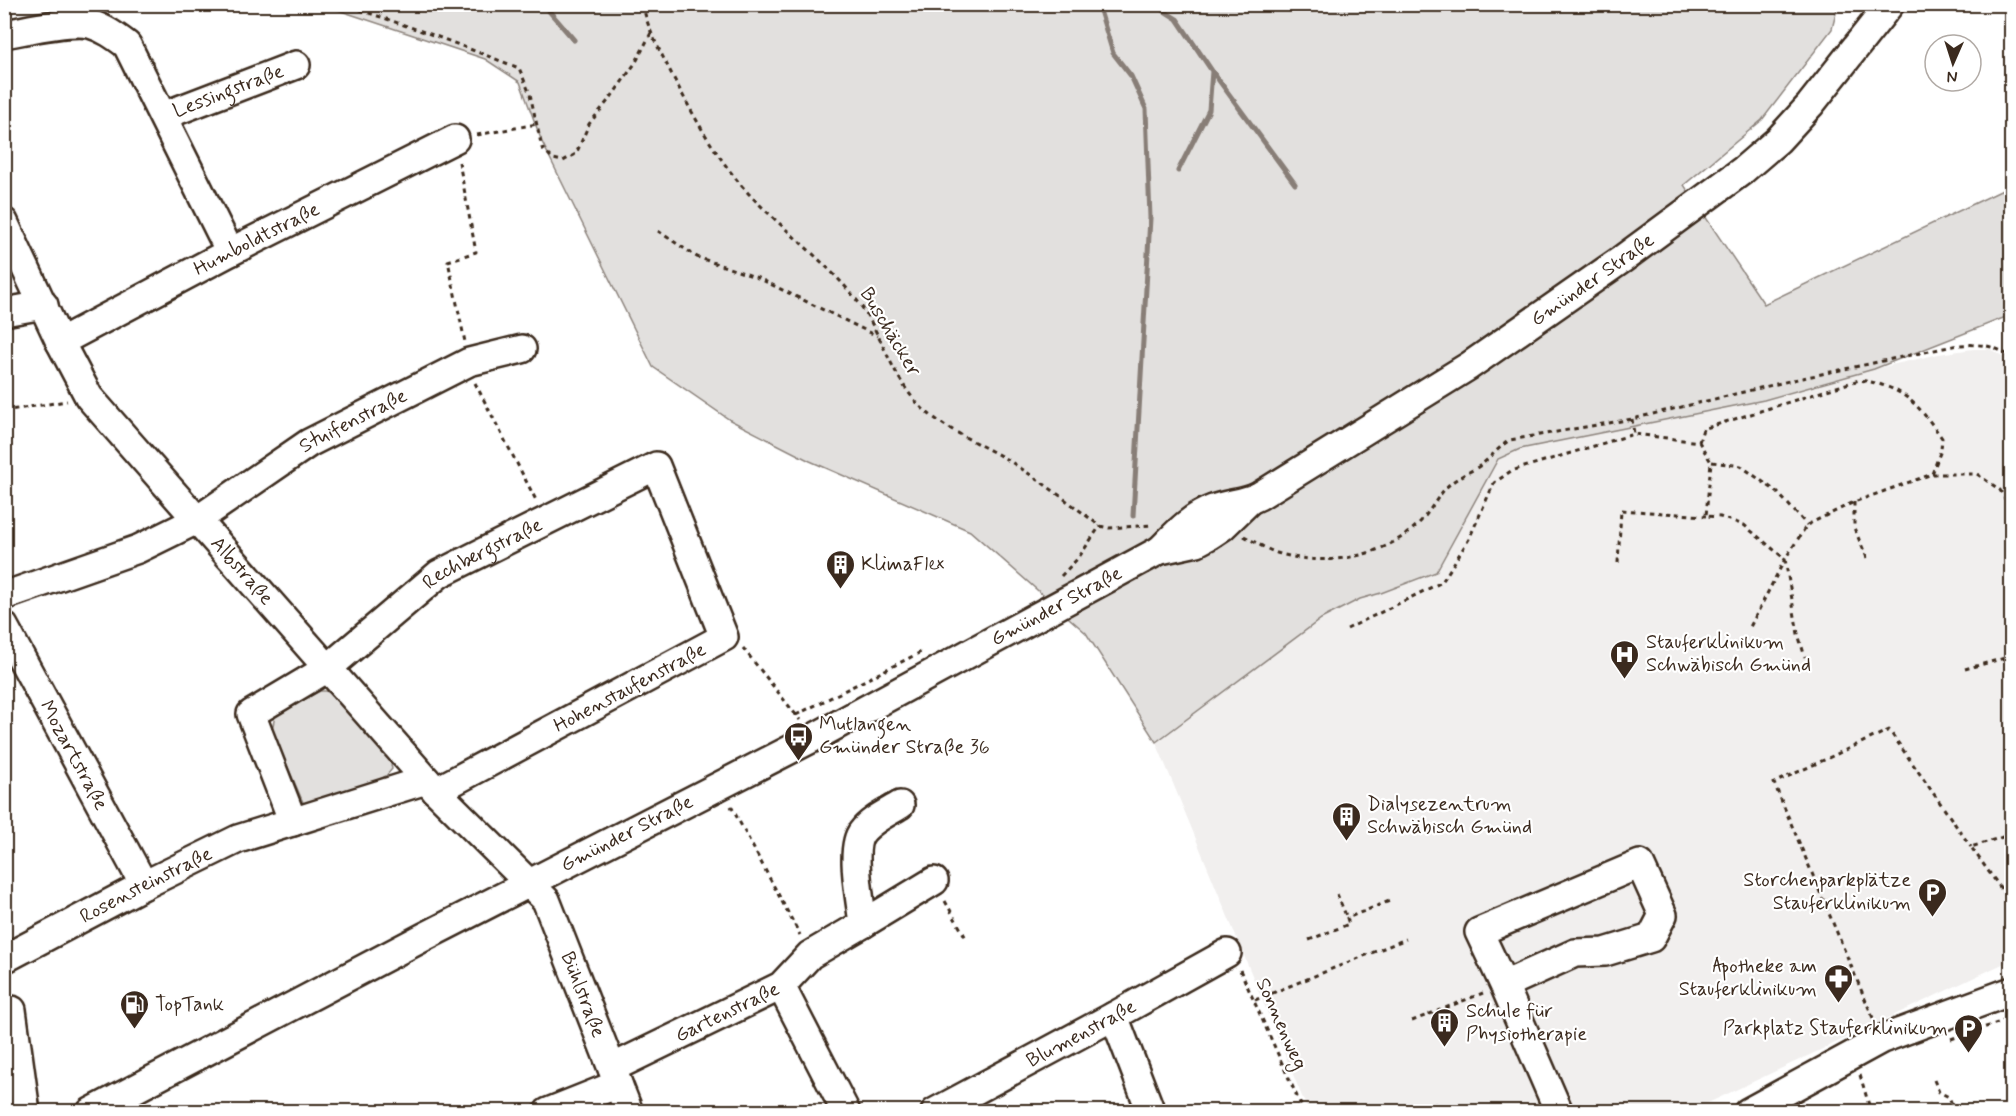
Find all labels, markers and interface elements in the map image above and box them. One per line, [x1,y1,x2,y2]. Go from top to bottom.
north arrow [1923,33,1983,93]
street label: Lessingstraße [169,57,288,124]
text: N [1946,66,1958,87]
street label: Humboldtstraße [189,196,324,282]
street label: Gmünder Straße [1525,227,1660,333]
street label: Buschäcker [853,282,928,382]
street label: Stuifenstraße [293,382,412,460]
street label: Rechbergstraße [417,511,547,596]
street label: Albstraße [204,530,280,611]
building icon: KlimaFlex [824,548,856,590]
place label: KlimaFlex [861,551,944,578]
street label: Gmünder Straße [986,560,1127,653]
place label: Stauferklinikum Schwäbisch Gmünd [1646,629,1811,679]
street label: Hohenstaufenstraße [549,636,711,740]
hospital icon: Stauferklinikum Schwäbisch Gmünd [1609,638,1641,680]
street label: Mozartstraße [33,696,115,815]
place label: Mutlangen Gmünder Straße 36 [819,711,990,761]
bus stop icon: Mutlangen Gmünder Straße 36 [782,720,814,762]
street label: Gmünder Straße [556,788,698,878]
place label: Dialysezentrum Schwäbisch Gmünd [1367,791,1532,841]
building icon: Dialysezentrum Schwäbisch Gmünd [1330,800,1362,842]
street label: Rosensteinstraße [75,840,217,930]
place label: Storchenparkplätze Stauferklinikum [1743,867,1911,917]
parking icon: Storchenparkplätze Stauferklinikum [1916,876,1948,918]
street label: Bühlstraße [554,948,612,1042]
place label: Apotheke am Stauferklinikum [1679,953,1817,1003]
pharmacy icon: Apotheke am Stauferklinikum [1822,962,1854,1004]
street label: Sonnenweg [1248,974,1313,1075]
street label: Gartenstraße [670,975,784,1049]
fuel station icon: TopTank [118,988,150,1030]
place label: TopTank [155,991,224,1018]
street label: Blumenstraße [1022,993,1141,1074]
place label: Schule für Physiotherapie [1466,998,1587,1048]
building icon: Schule für Physiotherapie [1429,1006,1461,1048]
parking icon: Parkplatz Stauferklinikum [1953,1012,1985,1054]
place label: Parkplatz Stauferklinikum [1723,1015,1948,1042]

